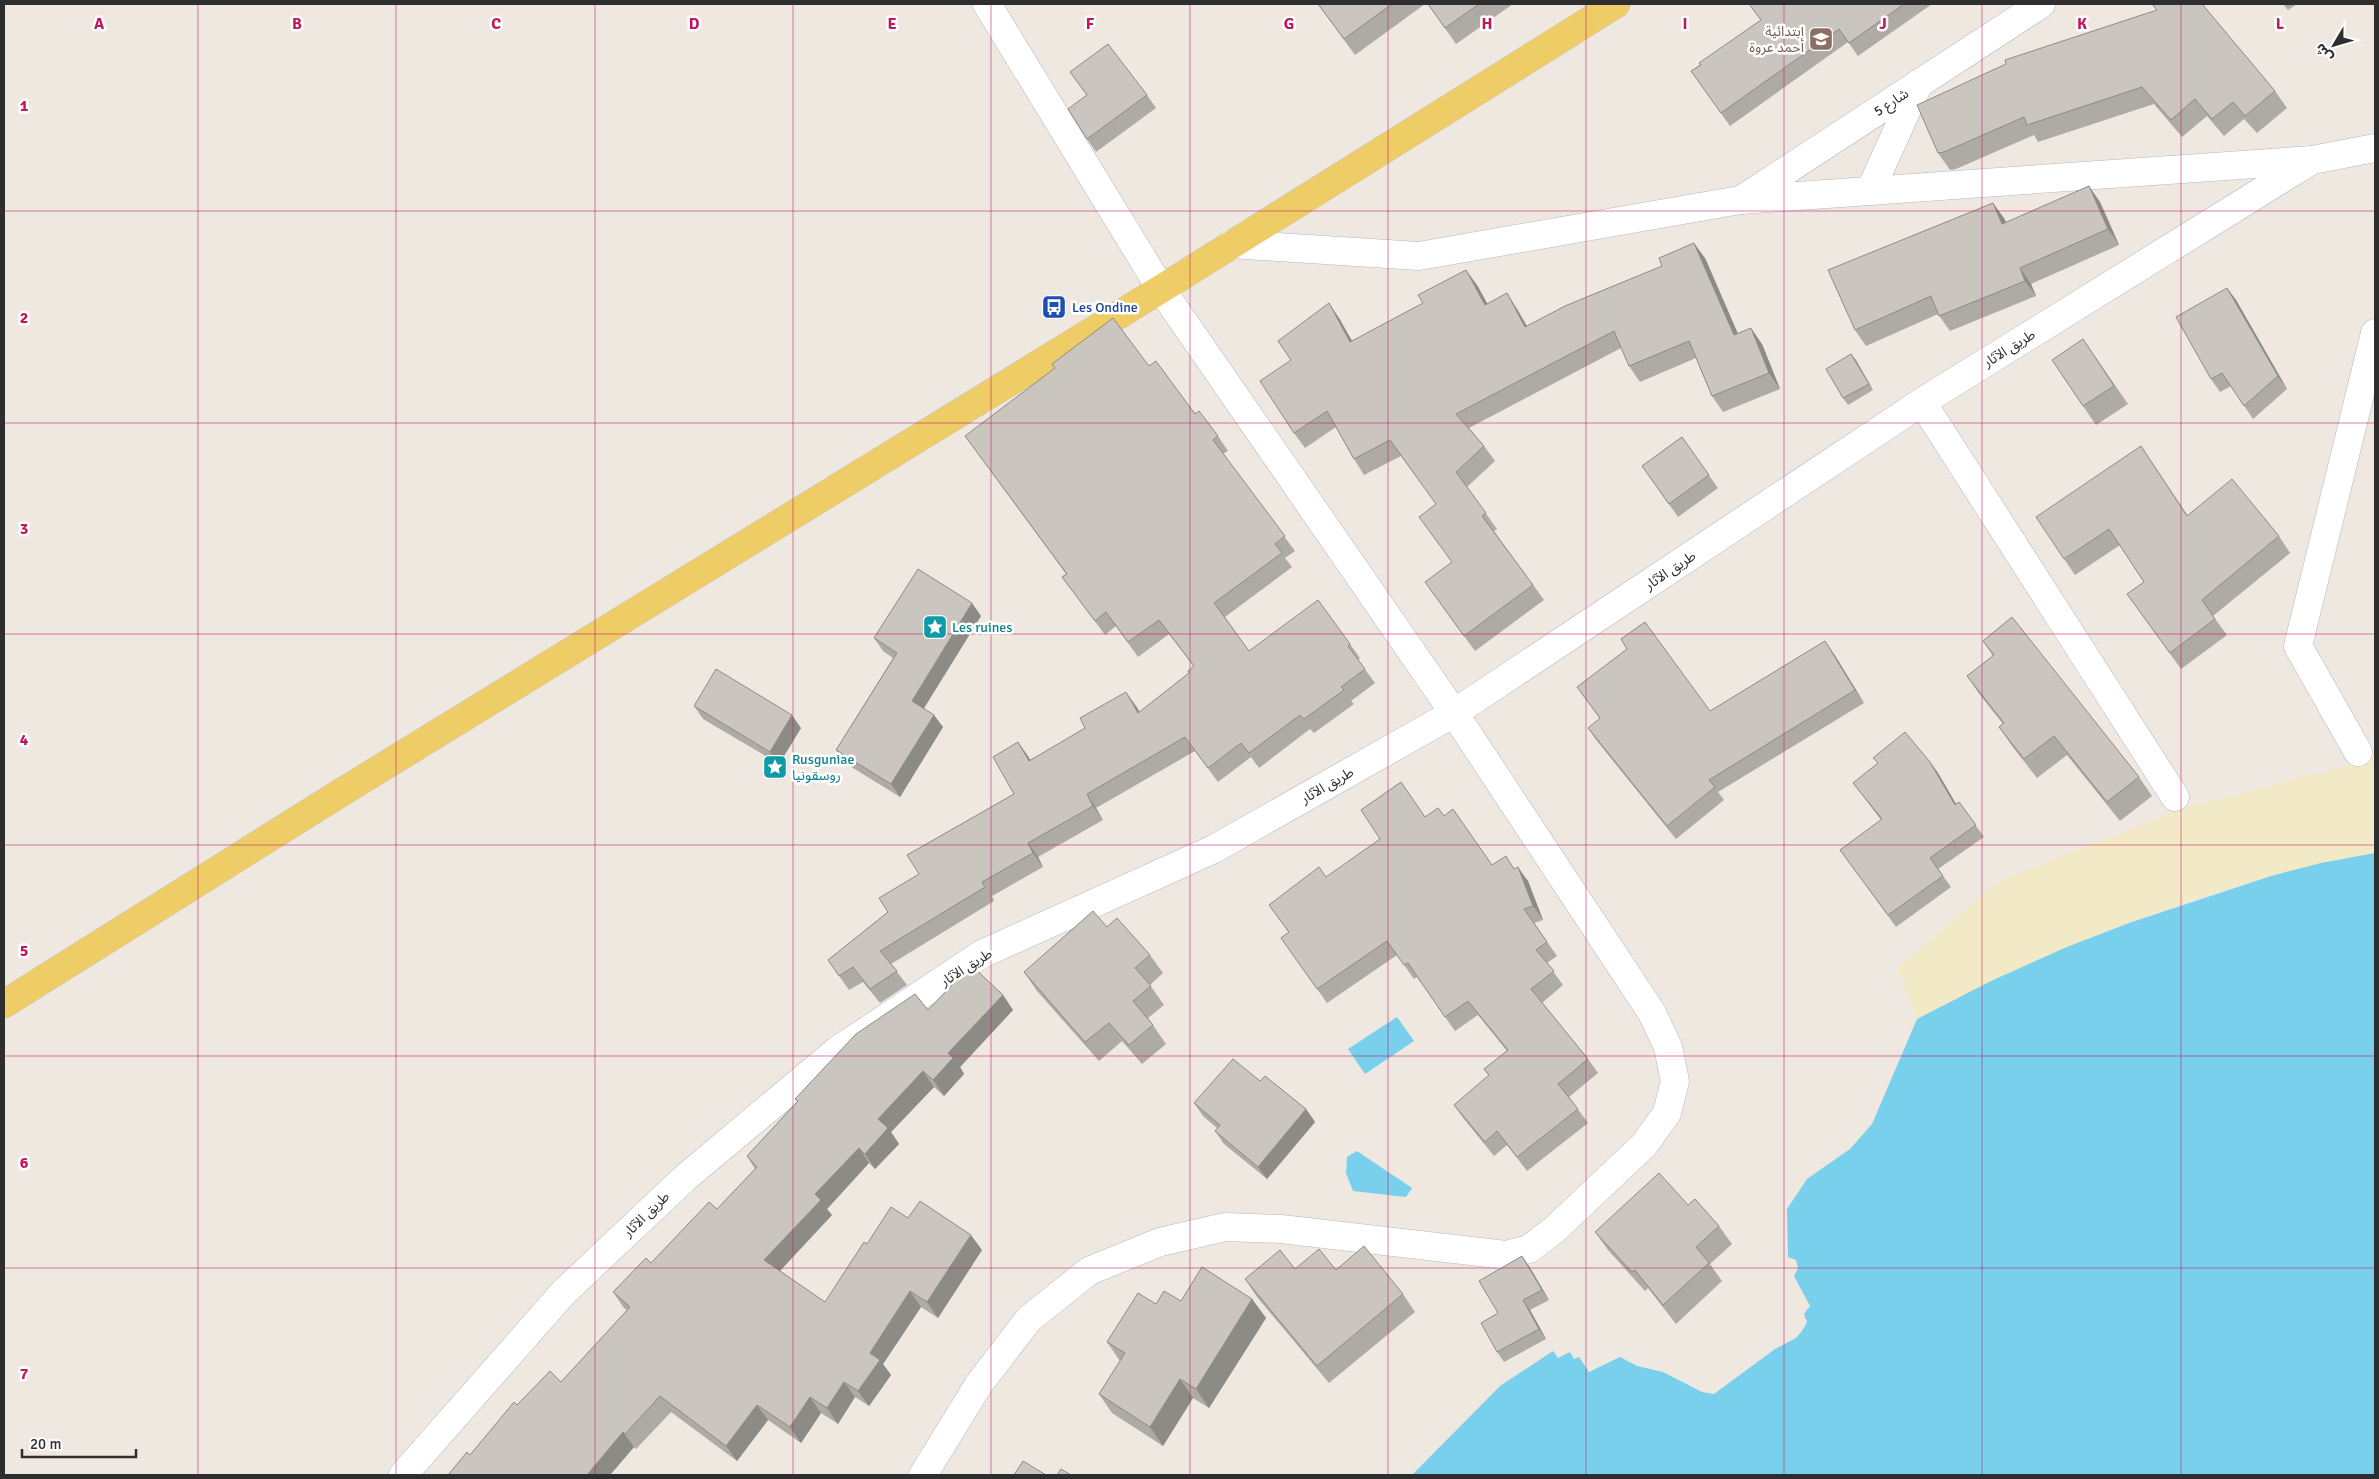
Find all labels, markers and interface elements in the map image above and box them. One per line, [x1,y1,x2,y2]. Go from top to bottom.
text: A [94,14,105,34]
text: B [292,14,302,34]
text: C [491,14,501,34]
text: D [689,14,700,34]
text: E [887,14,897,34]
text: F [1086,14,1095,34]
text: G [1284,14,1294,34]
text: H [1482,14,1492,34]
text: I [1682,14,1688,34]
text: J [1879,14,1887,34]
text: K [2077,14,2087,34]
text: L [2276,14,2285,34]
north arrow [2309,20,2359,70]
place label: إبتدائية أحمد عروة [1749,23,1805,56]
school or university icon: إبتدائية أحمد عروة [1808,26,1834,52]
text: ش [2312,40,2337,65]
street label: شارع 5 [1871,85,1913,122]
text: 1 [20,96,29,116]
bus stop icon: Les Ondine [1041,294,1067,320]
place label: Les Ondine [1072,299,1138,316]
text: 2 [20,308,28,328]
street label: طريق الآثار [1979,326,2039,372]
text: 3 [20,519,28,539]
street label: طريق الآثار [1641,547,1700,595]
place icon: Les ruines [922,614,948,640]
place label: Les ruines [952,619,1012,636]
text: 4 [20,730,29,750]
place label: Rusguniae روسقونيا [792,751,854,784]
place icon: Rusguniae روسقونيا [762,754,788,780]
street label: طريق الآثار [1297,764,1357,809]
text: 5 [20,941,28,961]
street label: طريق الآثار [936,945,996,991]
text: 6 [20,1153,29,1173]
street label: طريق الآثار [619,1188,674,1242]
text: 7 [20,1364,29,1384]
scale bar [22,1426,136,1458]
text: 20 m [30,1435,61,1453]

